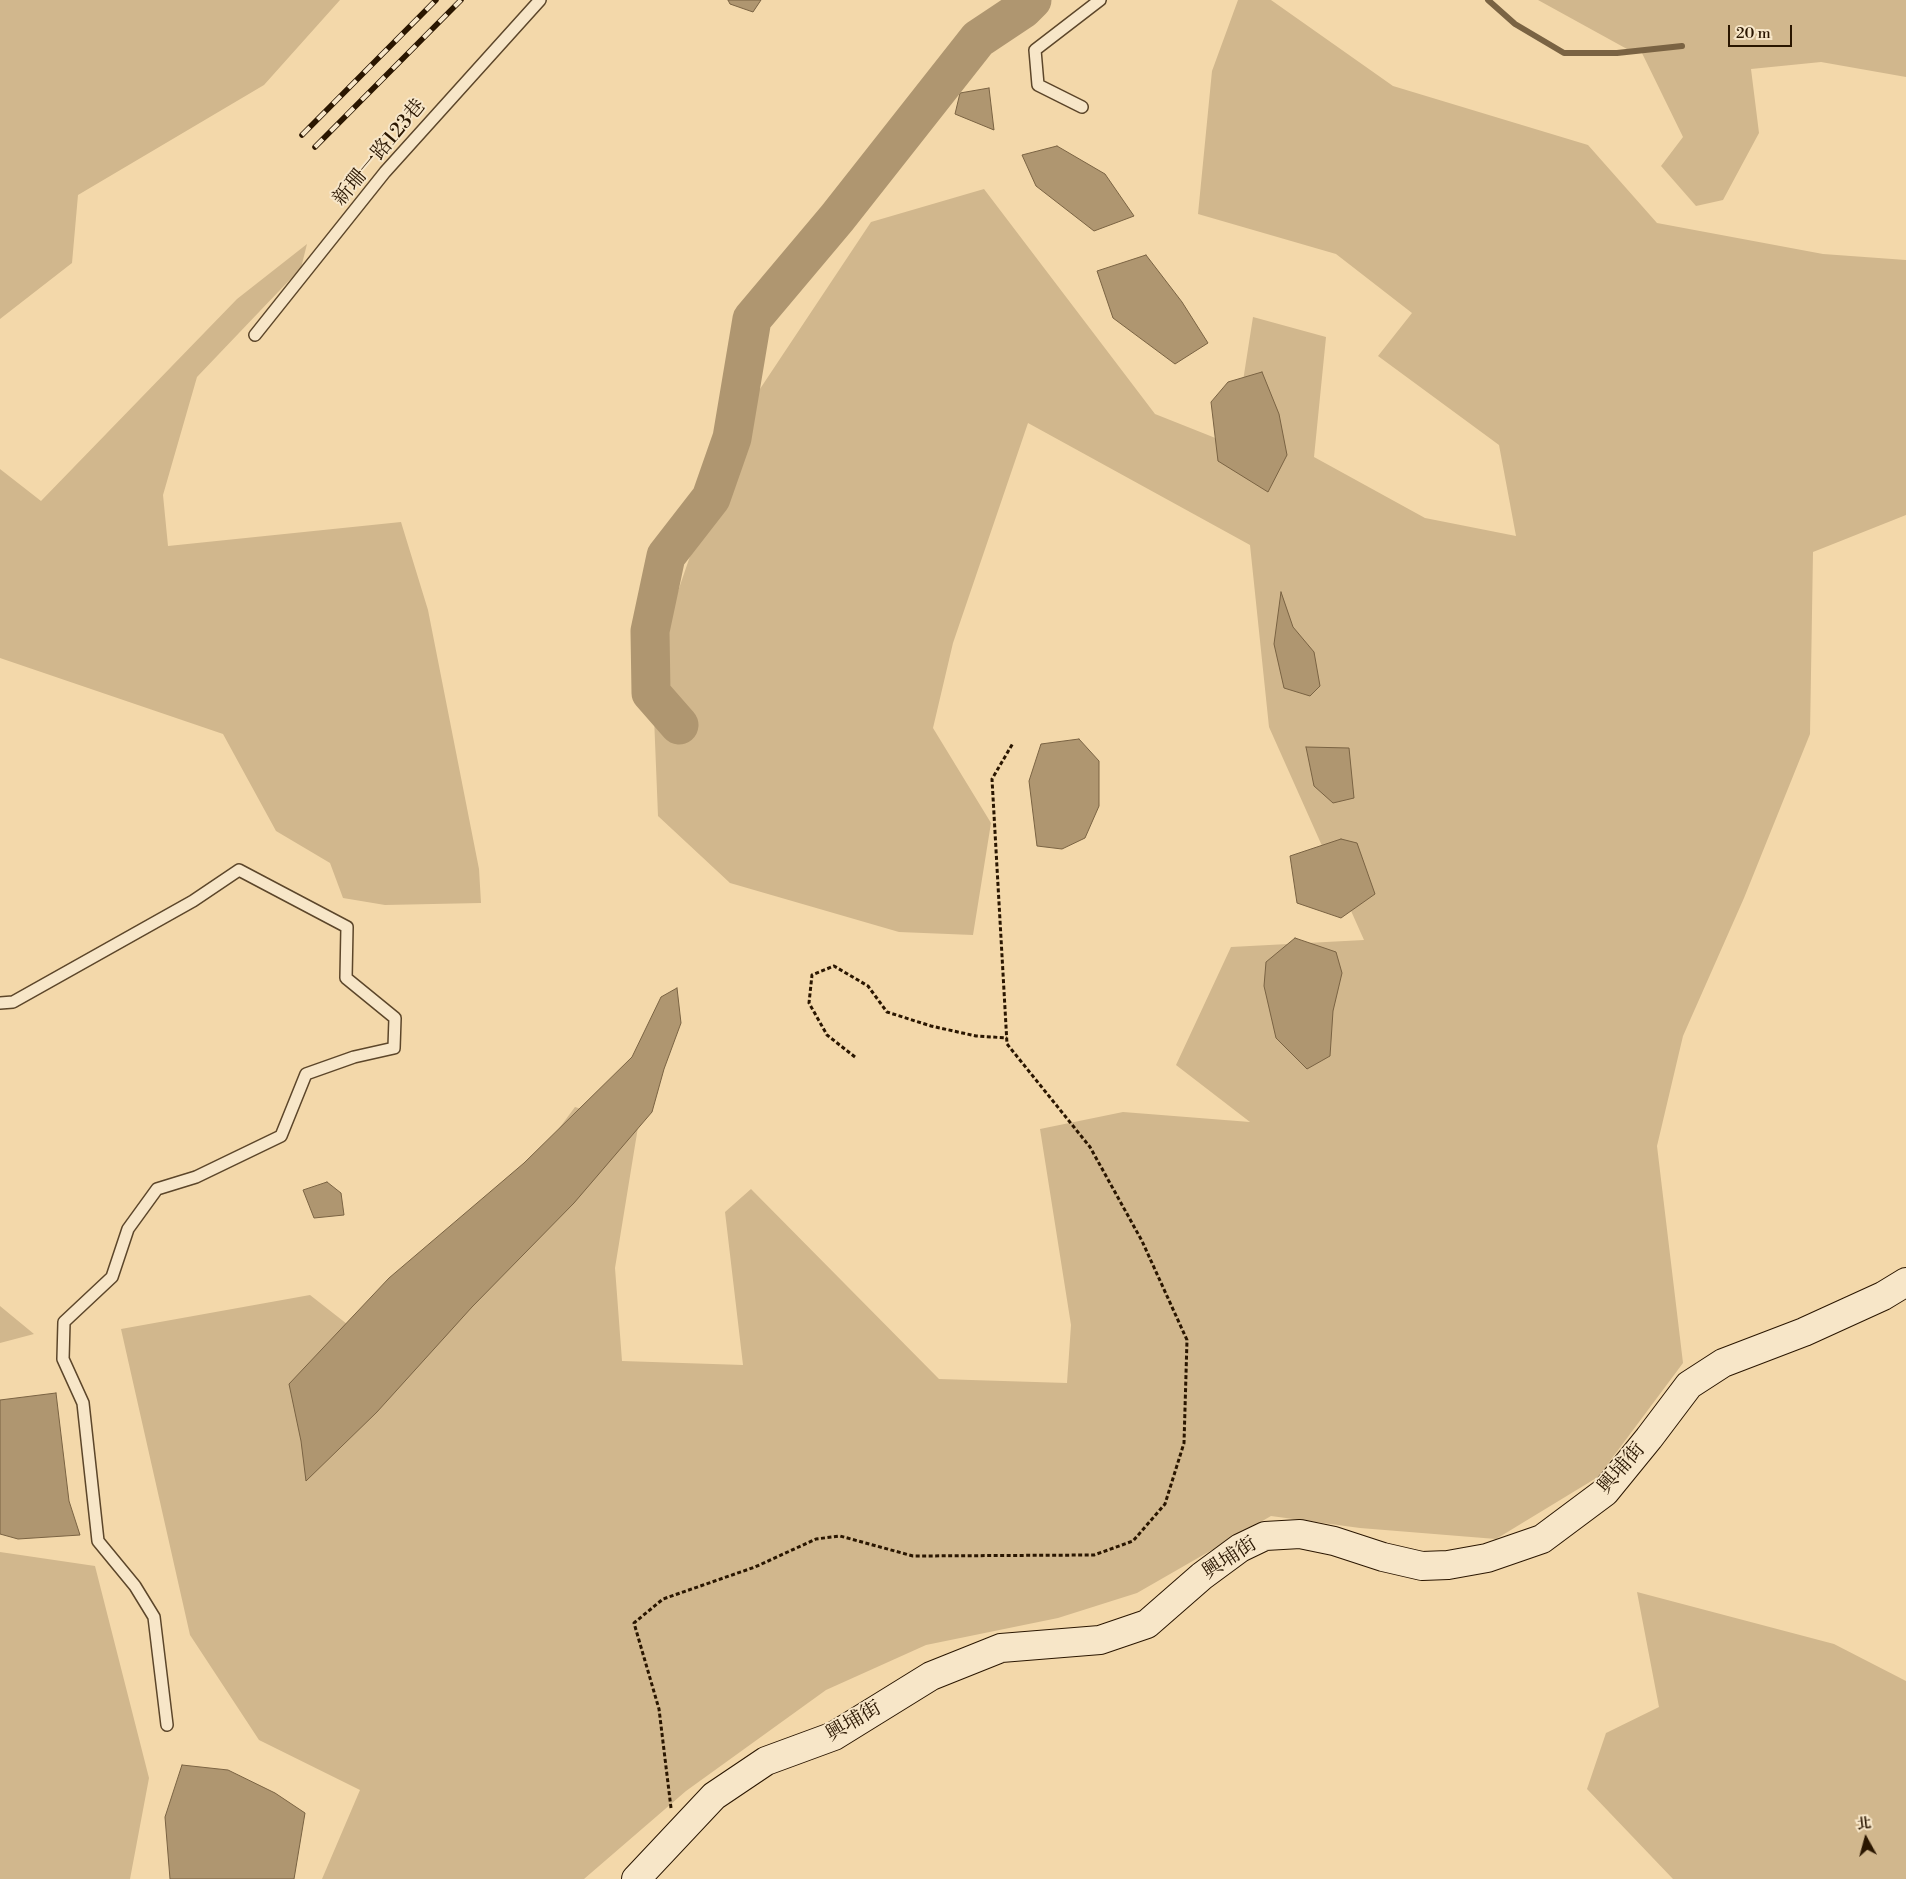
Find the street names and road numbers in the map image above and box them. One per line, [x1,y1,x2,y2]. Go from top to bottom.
street label: 新珊一路123巷 [329,95,431,211]
street label: 興埔街 [1593,1438,1651,1500]
street label: 興埔街 [1198,1533,1262,1585]
street label: 興埔街 [822,1697,886,1747]

